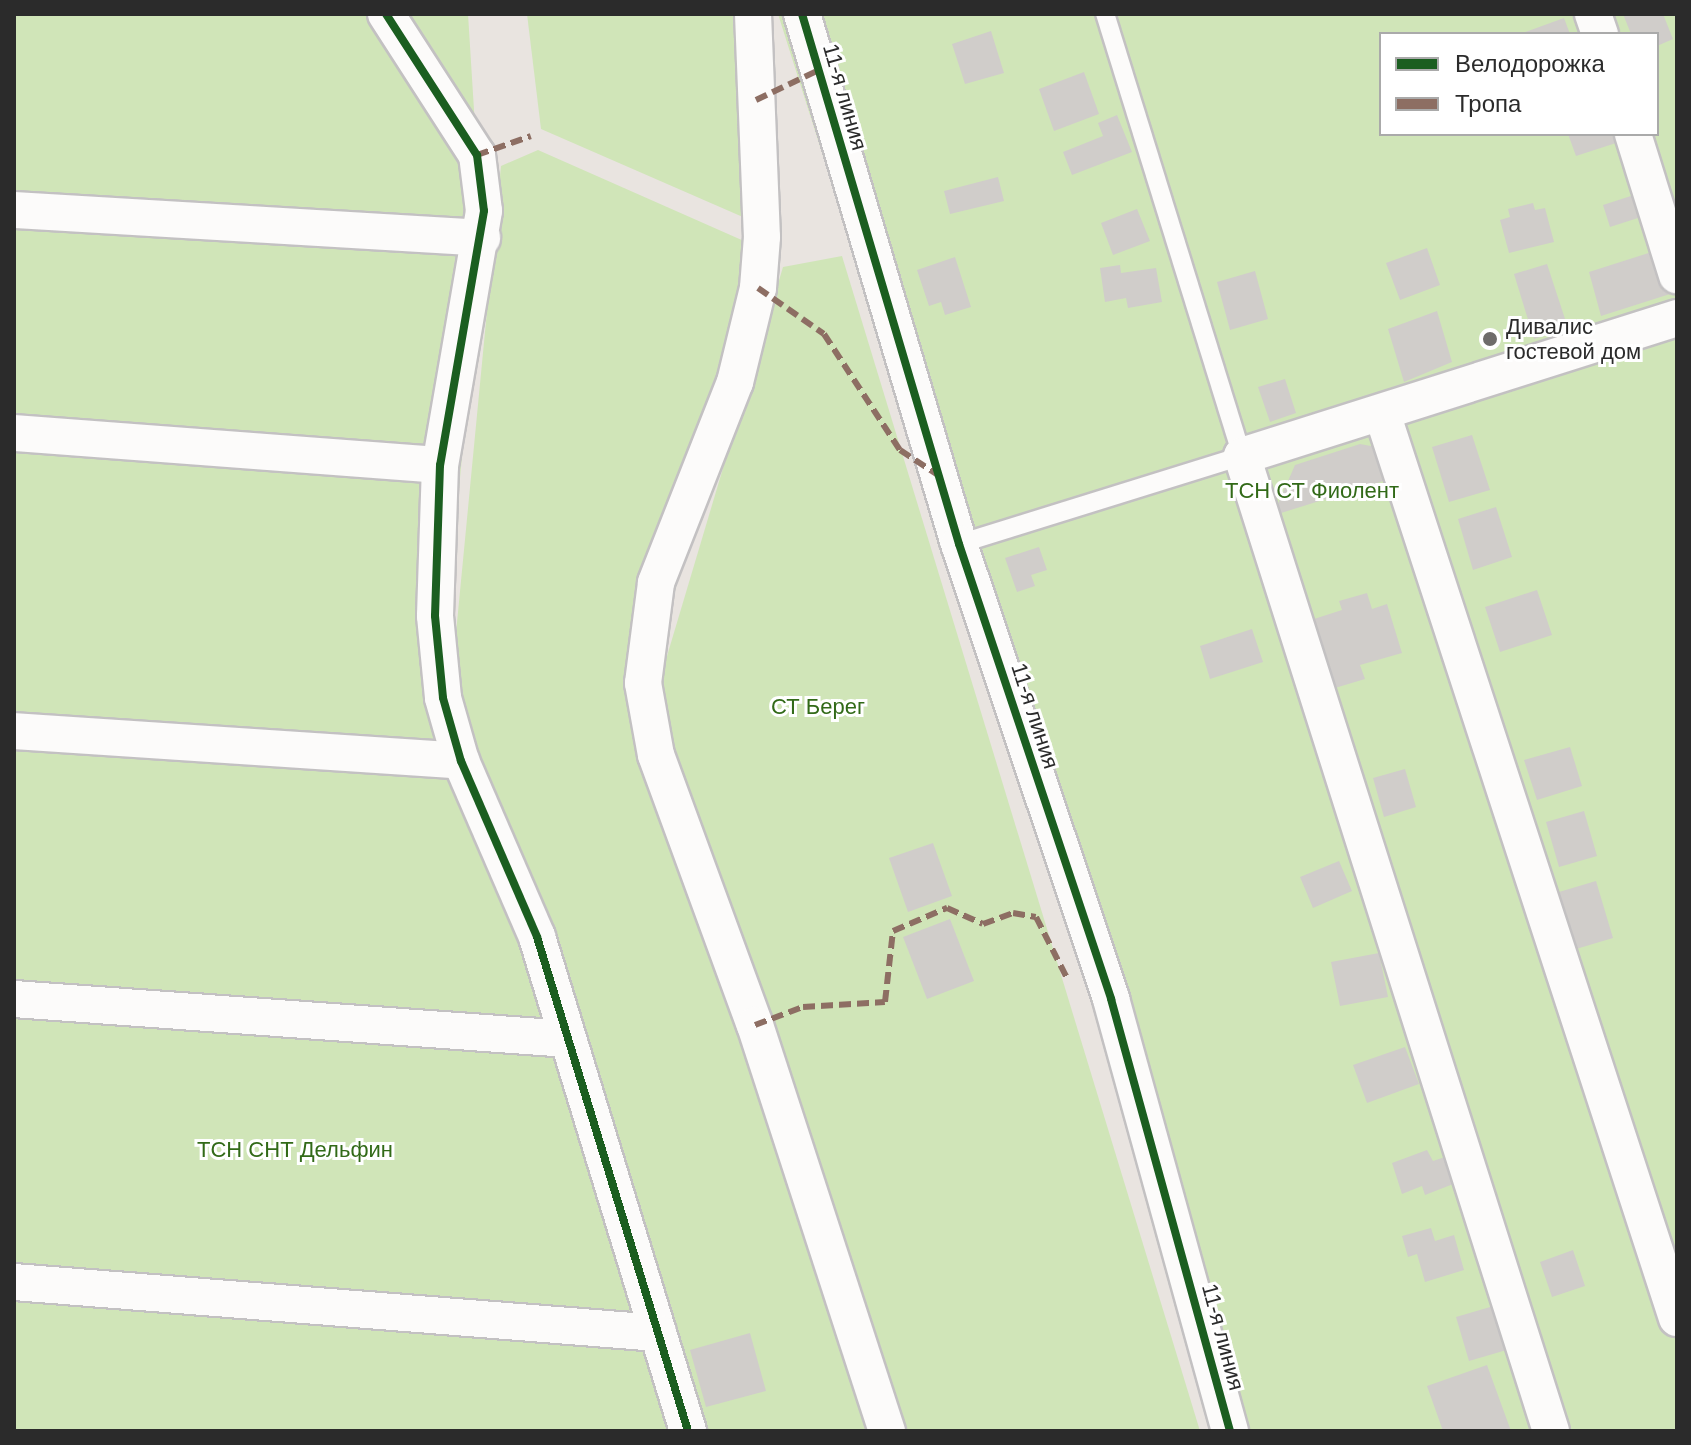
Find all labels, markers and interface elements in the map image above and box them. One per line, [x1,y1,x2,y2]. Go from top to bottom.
legend [1379,32,1659,136]
street label: 11-я линия [817,41,873,153]
text: Велодорожка [1455,50,1605,77]
text: Тропа [1455,90,1521,117]
place label: Дивалис гостевой дом [1506,313,1641,364]
marker: Дивалис гостевой дом [1481,330,1499,348]
park label: ТСН СТ Фиолент [1225,478,1399,504]
street label: 11-я линия [1006,660,1064,772]
park label: СТ Берег [771,694,865,720]
park label: ТСН СНТ Дельфин [197,1137,393,1163]
street label: 11-я линия [1196,1281,1250,1393]

